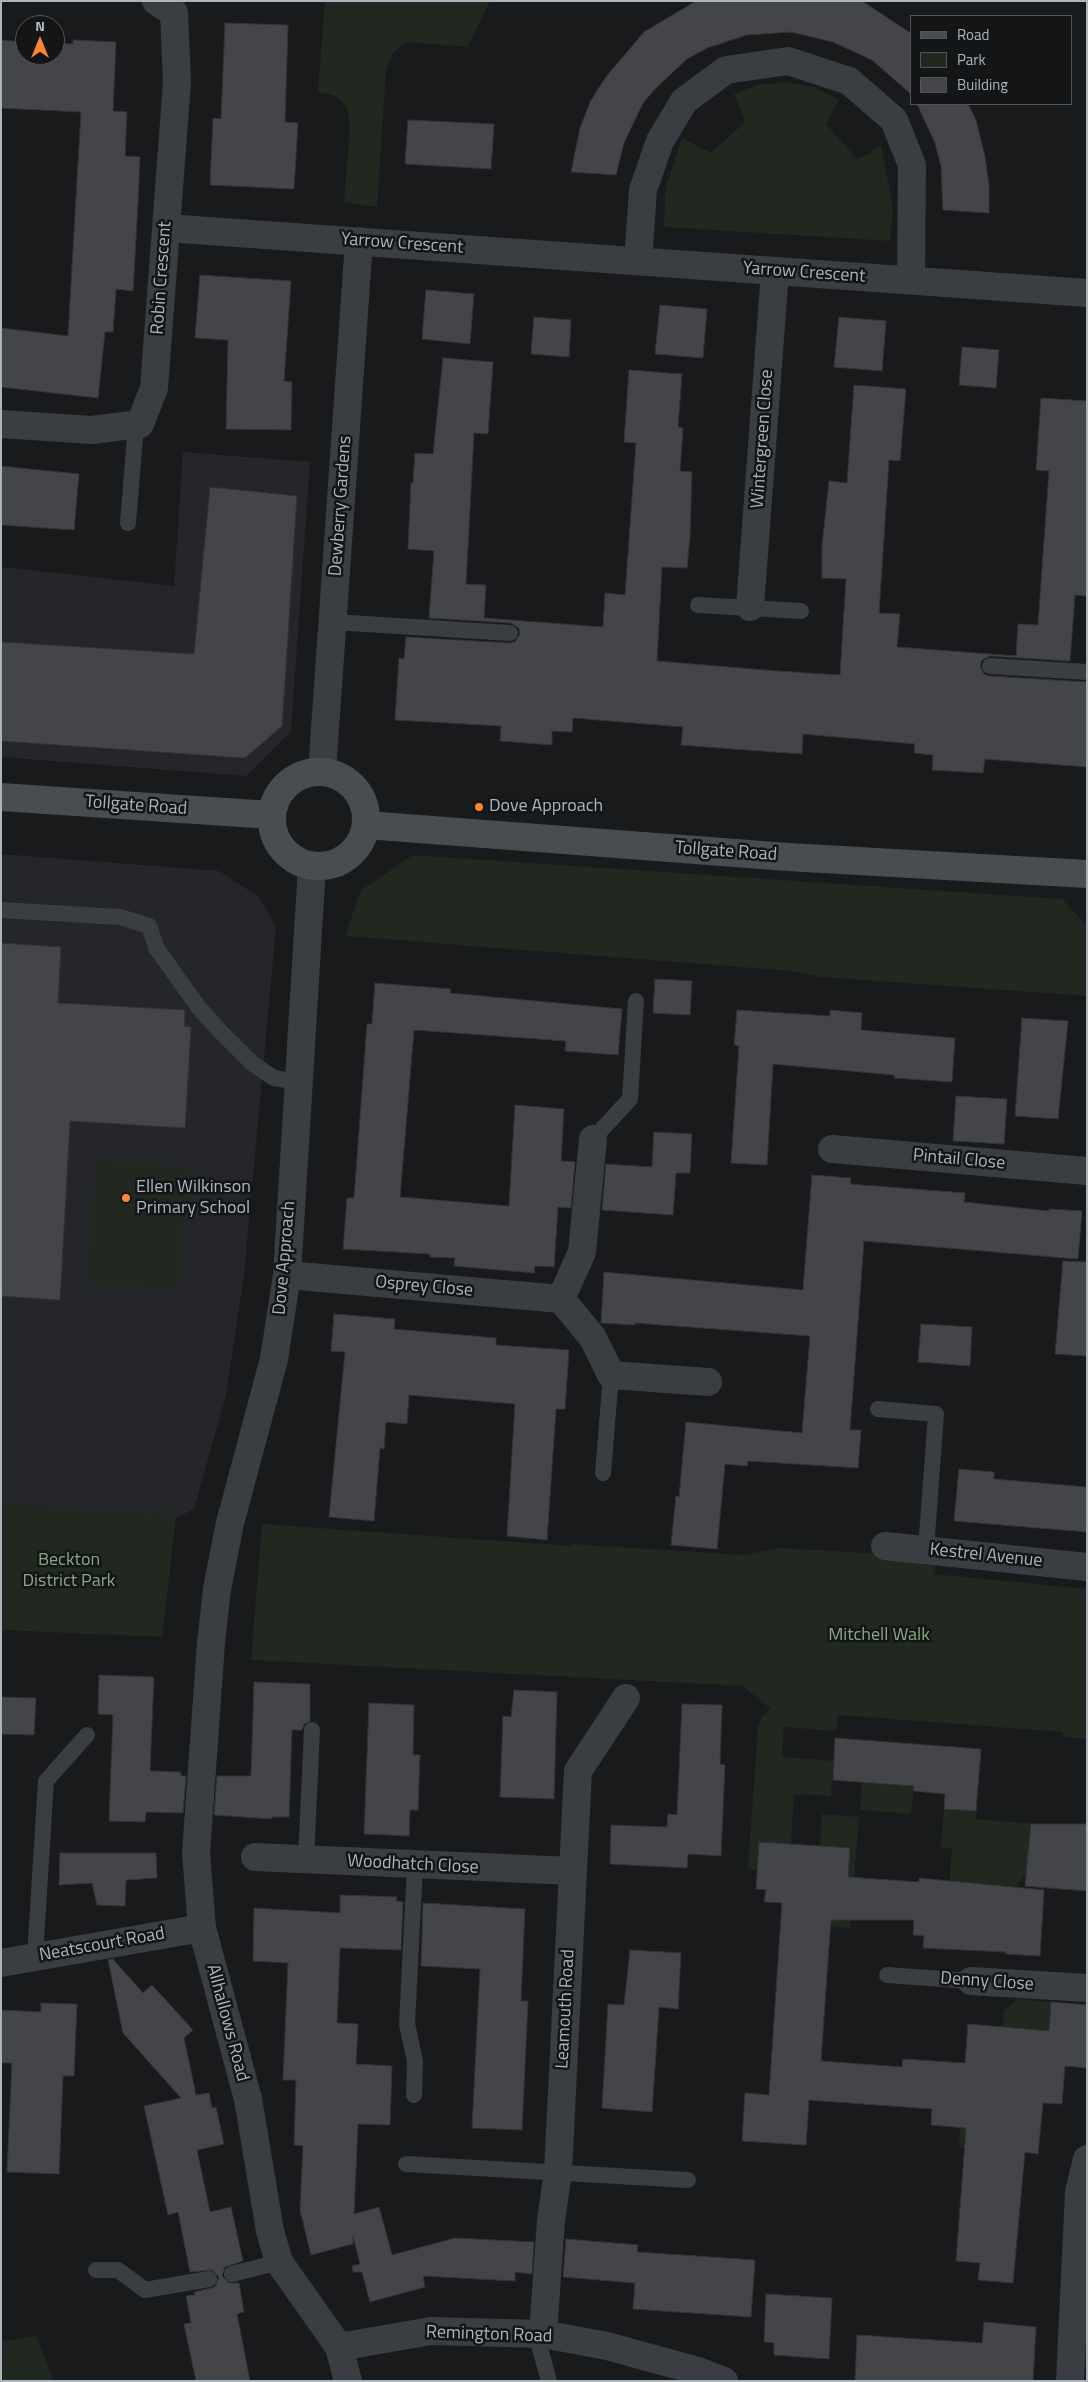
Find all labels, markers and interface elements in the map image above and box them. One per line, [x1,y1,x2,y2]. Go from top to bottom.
north arrow [15,15,65,65]
text: N [35,15,45,36]
legend [910,15,1073,105]
text: Road [957,23,989,46]
text: Park [957,48,986,71]
text: Building [957,73,1008,96]
street label: Robin Crescent [147,221,177,335]
street label: Yarrow Crescent [340,229,464,259]
street label: Yarrow Crescent [742,258,866,288]
street label: Wintergreen Close [747,369,779,509]
street label: Dewberry Gardens [325,435,357,577]
street label: Tollgate Road [84,792,188,820]
place label: Dove Approach [489,796,603,818]
marker: Dove Approach [473,801,485,813]
street label: Tollgate Road [674,838,778,866]
street label: Pintail Close [912,1145,1006,1175]
place label: Ellen Wilkinson Primary School [136,1177,251,1220]
marker: Ellen Wilkinson Primary School [120,1192,132,1204]
street label: Dove Approach [269,1200,301,1316]
street label: Osprey Close [374,1272,474,1302]
street label: Kestrel Avenue [929,1539,1043,1573]
park label: Beckton District Park [23,1550,115,1592]
park label: Mitchell Walk [828,1625,930,1647]
street label: Woodhatch Close [347,1851,479,1879]
street label: Neatscourt Road [38,1923,166,1967]
street label: Leamouth Road [552,1949,580,2069]
street label: Allhallows Road [201,1962,253,2084]
street label: Denny Close [940,1968,1034,1996]
street label: Remington Road [425,2322,553,2348]

